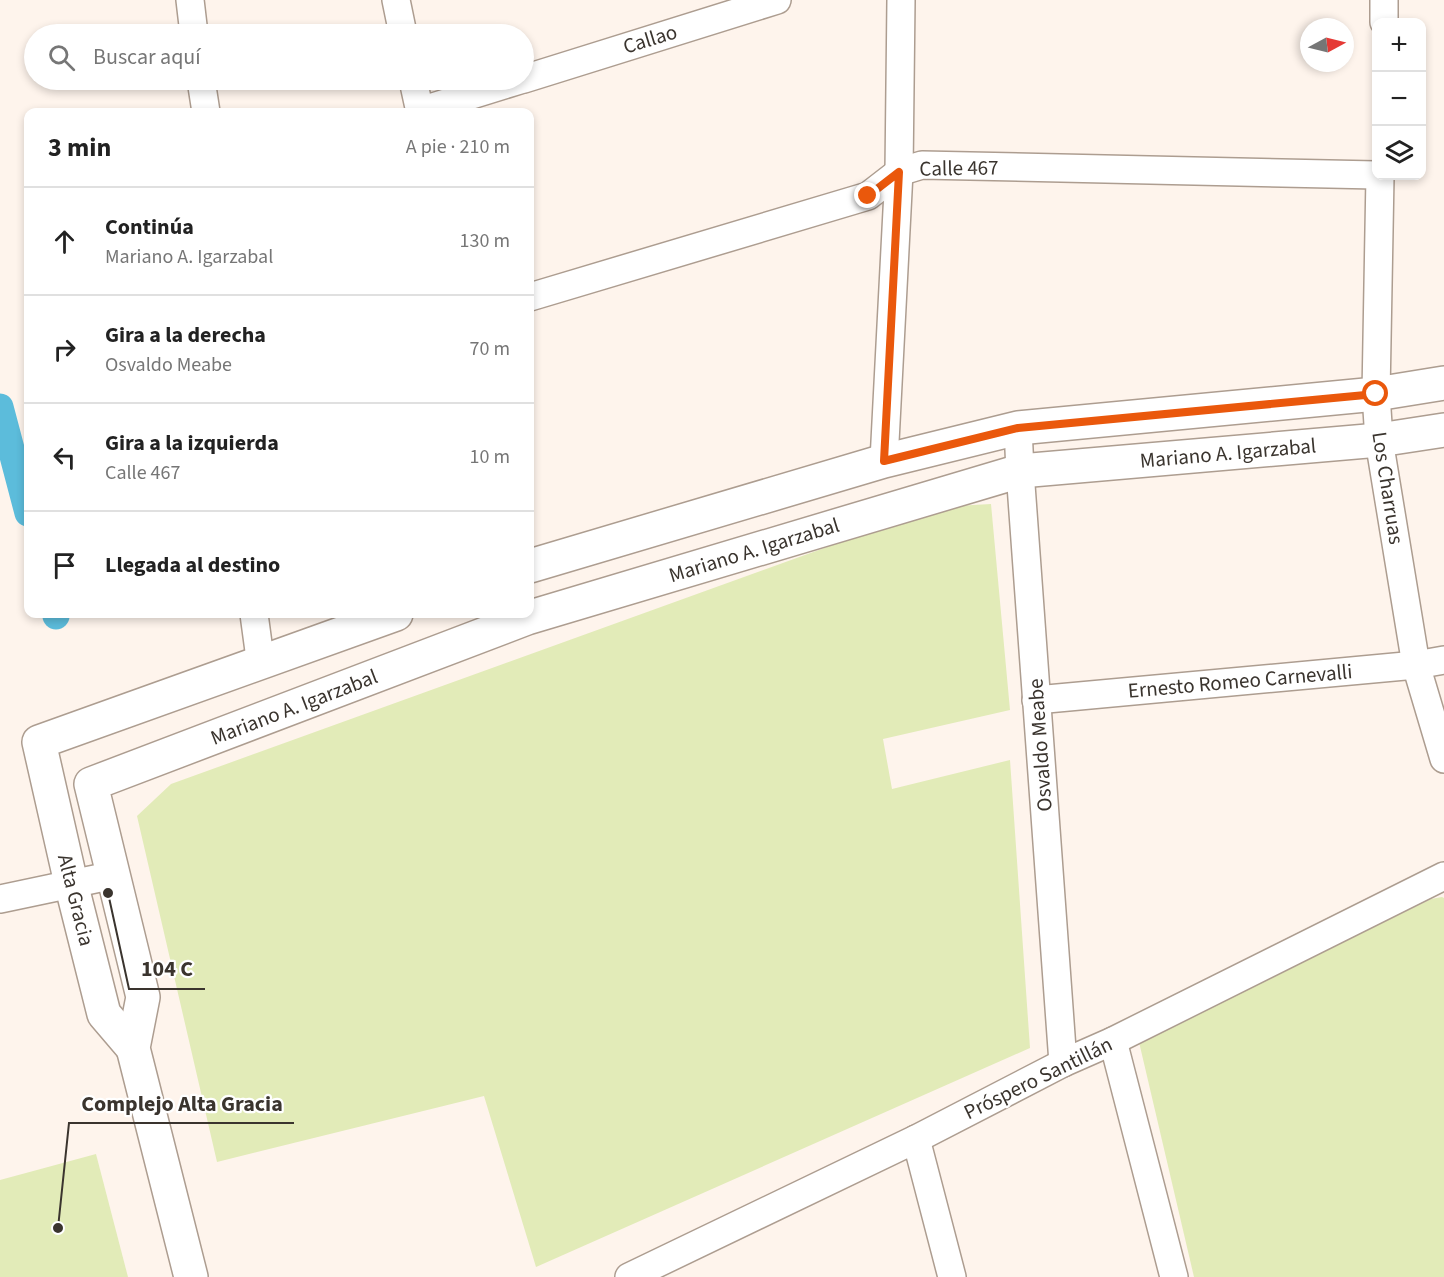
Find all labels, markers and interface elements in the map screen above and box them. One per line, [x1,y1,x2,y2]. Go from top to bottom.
street label: Callao [619,17,681,61]
north arrow [1300,18,1354,72]
map controls [1372,18,1426,180]
button: + [1372,18,1426,72]
search box [24,24,534,90]
icon: search [45,41,78,74]
text: Buscar aquí [93,41,201,73]
button: − [1372,72,1426,126]
button: layers [1372,126,1426,180]
text: 3 min [48,129,111,166]
text: A pie · 210 m [406,133,510,161]
street label: Calle 467 [919,152,999,184]
route end [854,182,880,208]
text: Continúa [105,211,194,243]
icon: ahead [48,225,81,258]
text: 130 m [460,227,510,255]
text: Mariano A. Igarzabal [105,243,273,271]
text: Gira a la derecha [105,319,266,351]
icon: right [48,333,81,366]
text: 70 m [470,335,510,363]
text: Osvaldo Meabe [105,351,232,379]
route start [1362,380,1388,406]
text: Gira a la izquierda [105,427,279,459]
street label: Mariano A. Igarzabal [1139,430,1317,476]
street label: Los Charruas [1364,430,1412,547]
icon: left [48,441,81,474]
text: 10 m [470,443,510,471]
text: Calle 467 [105,459,180,487]
street label: Mariano A. Igarzabal [665,510,843,590]
icon: arrive [48,549,81,582]
text: Llegada al destino [105,549,280,581]
street label: Ernesto Romeo Carnevalli [1126,656,1354,706]
street label: Mariano A. Igarzabal [206,661,382,753]
street label: Osvaldo Meabe [1020,677,1060,813]
street label: Alta Gracia [50,851,102,949]
callout: 104 C [129,949,205,989]
text: 104 C [141,953,193,985]
street label: Próspero Santillán [959,1029,1117,1127]
callout: Complejo Alta Gracia [69,1083,294,1123]
text: Complejo Alta Gracia [81,1088,283,1120]

